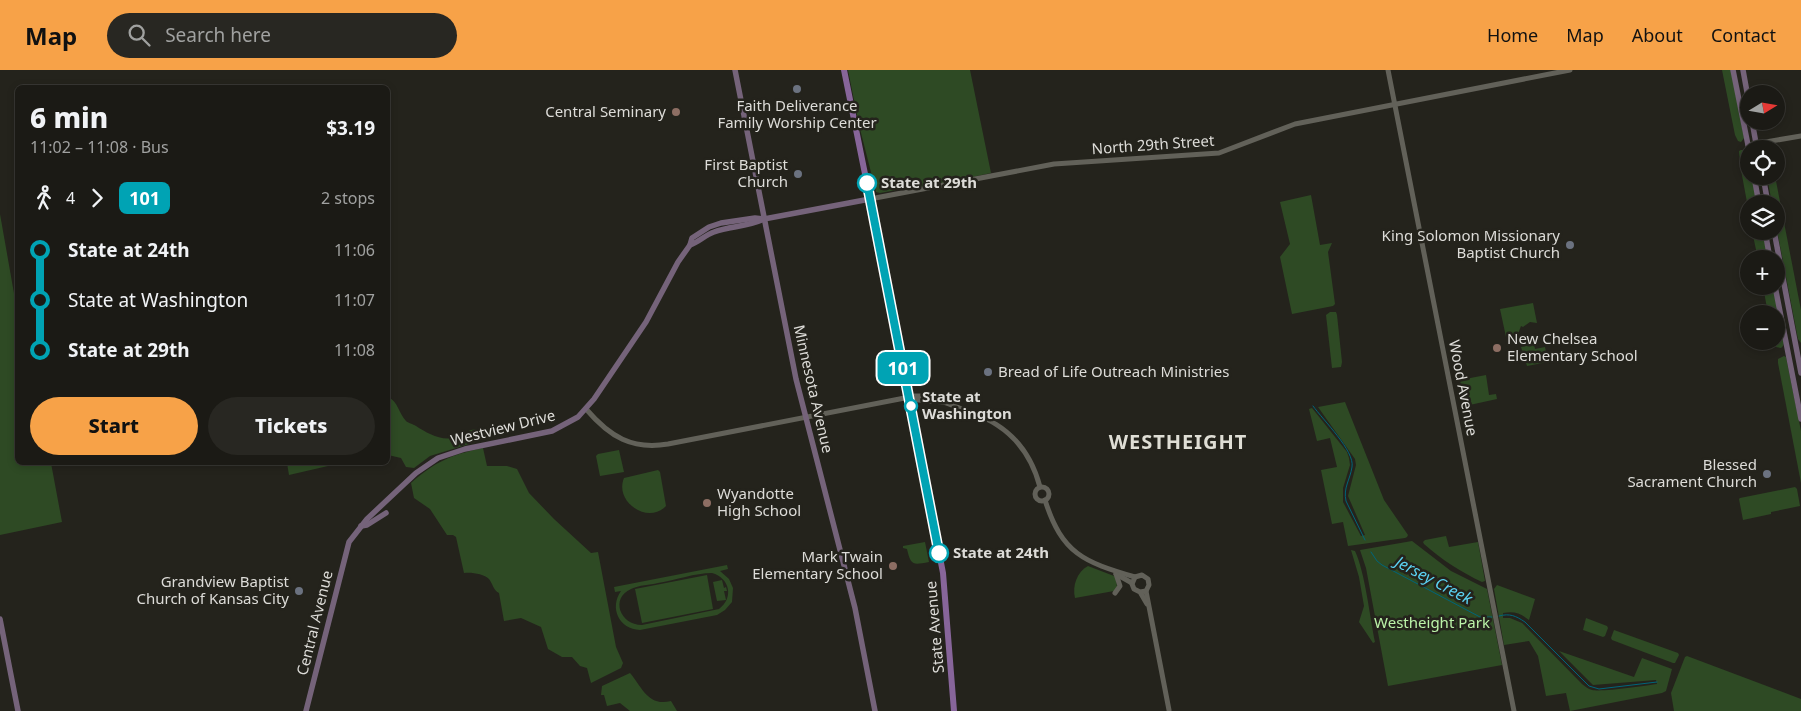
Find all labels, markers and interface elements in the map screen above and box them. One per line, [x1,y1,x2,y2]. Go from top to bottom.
search box [107,13,457,58]
text: Map [25,19,77,52]
icon: search [125,21,153,49]
text: Search here [165,22,271,48]
text: Home [1487,23,1538,47]
text: Map [1566,23,1604,47]
text: About [1632,23,1683,47]
text: Contact [1711,23,1776,47]
marker: Faith Deliverance Family Worship Center [791,83,803,95]
north arrow [1740,85,1785,130]
map controls [1740,85,1785,350]
place label: Faith Deliverance Family Worship Center [717,95,877,132]
text: 6 min [30,98,108,136]
place label: Central Seminary [545,101,666,121]
marker: Central Seminary [670,106,682,118]
text: $3.19 [326,115,375,141]
street label: North 29th Street [1091,130,1215,158]
text: 11:02 – 11:08 · Bus [30,136,169,158]
button: locate [1740,140,1785,185]
place label: First Baptist Church [704,154,789,191]
marker: First Baptist Church [792,168,804,180]
place label: State at 29th [881,172,977,192]
marker: State at 29th [857,173,877,193]
icon: walk [30,184,58,212]
icon: forward [83,184,111,212]
text: 101 [129,186,160,210]
text: 4 [66,187,75,209]
text: 2 stops [321,187,375,209]
button: layers [1740,195,1785,240]
place label: King Solomon Missionary Baptist Church [1382,225,1560,262]
text: State at 24th [68,237,190,263]
text: 11:06 [334,239,375,261]
marker: King Solomon Missionary Baptist Church [1564,239,1576,251]
button: + [1740,250,1785,295]
text: State at Washington [68,287,248,313]
text: 11:07 [334,289,375,311]
button: − [1740,305,1785,350]
street label: Minnesota Avenue [789,323,838,455]
place label: New Chelsea Elementary School [1507,328,1638,365]
text: State at 29th [68,337,190,363]
street label: Wood Avenue [1445,338,1483,438]
text: 11:08 [334,339,375,361]
marker: New Chelsea Elementary School [1491,342,1503,354]
line badge: 101 [874,352,932,384]
text: 101 [888,356,918,380]
place label: Bread of Life Outreach Ministries [998,361,1230,381]
marker: Bread of Life Outreach Ministries [982,366,994,378]
place label: State at Washington [922,386,1012,423]
button: Start [30,397,198,455]
button: Tickets [208,397,375,455]
marker: State at Washington [904,399,918,413]
street label: Westview Drive [448,404,557,450]
district label: WESTHEIGHT [1109,428,1247,455]
place label: Blessed Sacrament Church [1627,454,1757,491]
marker: Blessed Sacrament Church [1761,468,1773,480]
place label: Wyandotte High School [717,483,801,520]
marker: Wyandotte High School [701,497,713,509]
place label: State at 24th [953,542,1049,562]
marker: State at 24th [929,543,949,563]
place label: Mark Twain Elementary School [752,546,883,583]
water label: Jersey Creek [1389,549,1477,610]
marker: Mark Twain Elementary School [887,560,899,572]
street label: Central Avenue [291,568,337,677]
place label: Grandview Baptist Church of Kansas City [137,571,290,608]
street label: State Avenue [920,580,948,674]
marker: Grandview Baptist Church of Kansas City [293,585,305,597]
park label: Westheight Park [1374,612,1490,632]

